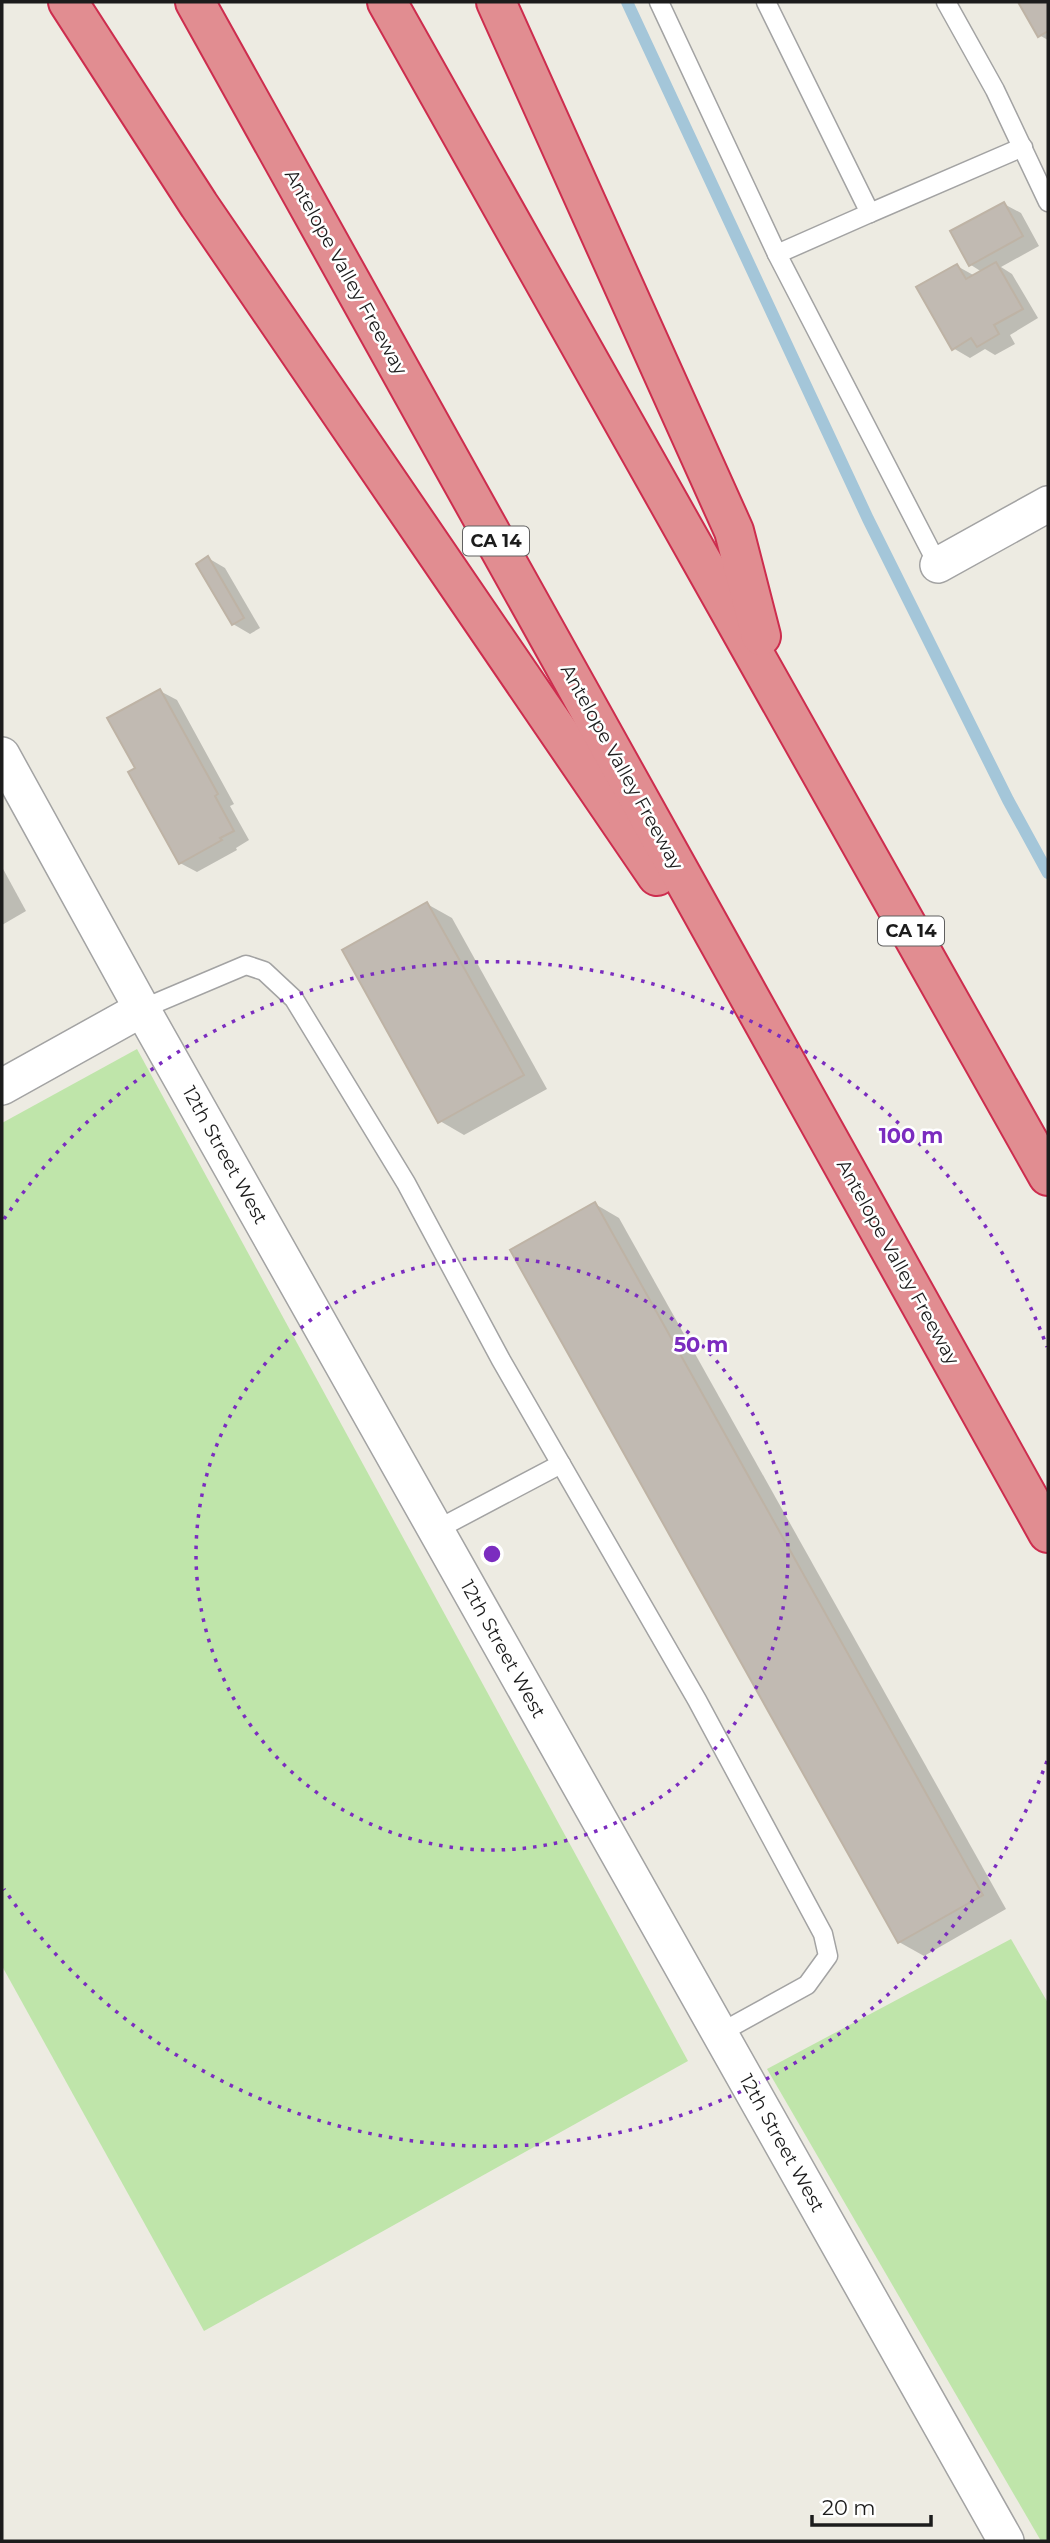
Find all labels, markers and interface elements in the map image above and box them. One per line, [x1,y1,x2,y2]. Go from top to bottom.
street label: Antelope Valley Freeway [280,165,412,379]
road number: CA 14 [463,526,529,556]
street label: Antelope Valley Freeway [556,660,688,874]
road number: CA 14 [878,916,944,946]
street label: 12th Street West [178,1082,273,1228]
text: 100 m [879,1123,943,1148]
street label: Antelope Valley Freeway [832,1155,964,1369]
text: 50 m [674,1332,728,1357]
centre of rings [480,1542,504,1566]
street label: 12th Street West [456,1576,551,1722]
street label: 12th Street West [735,2070,830,2216]
scale bar [812,2484,931,2528]
text: 20 m [822,2495,876,2520]

